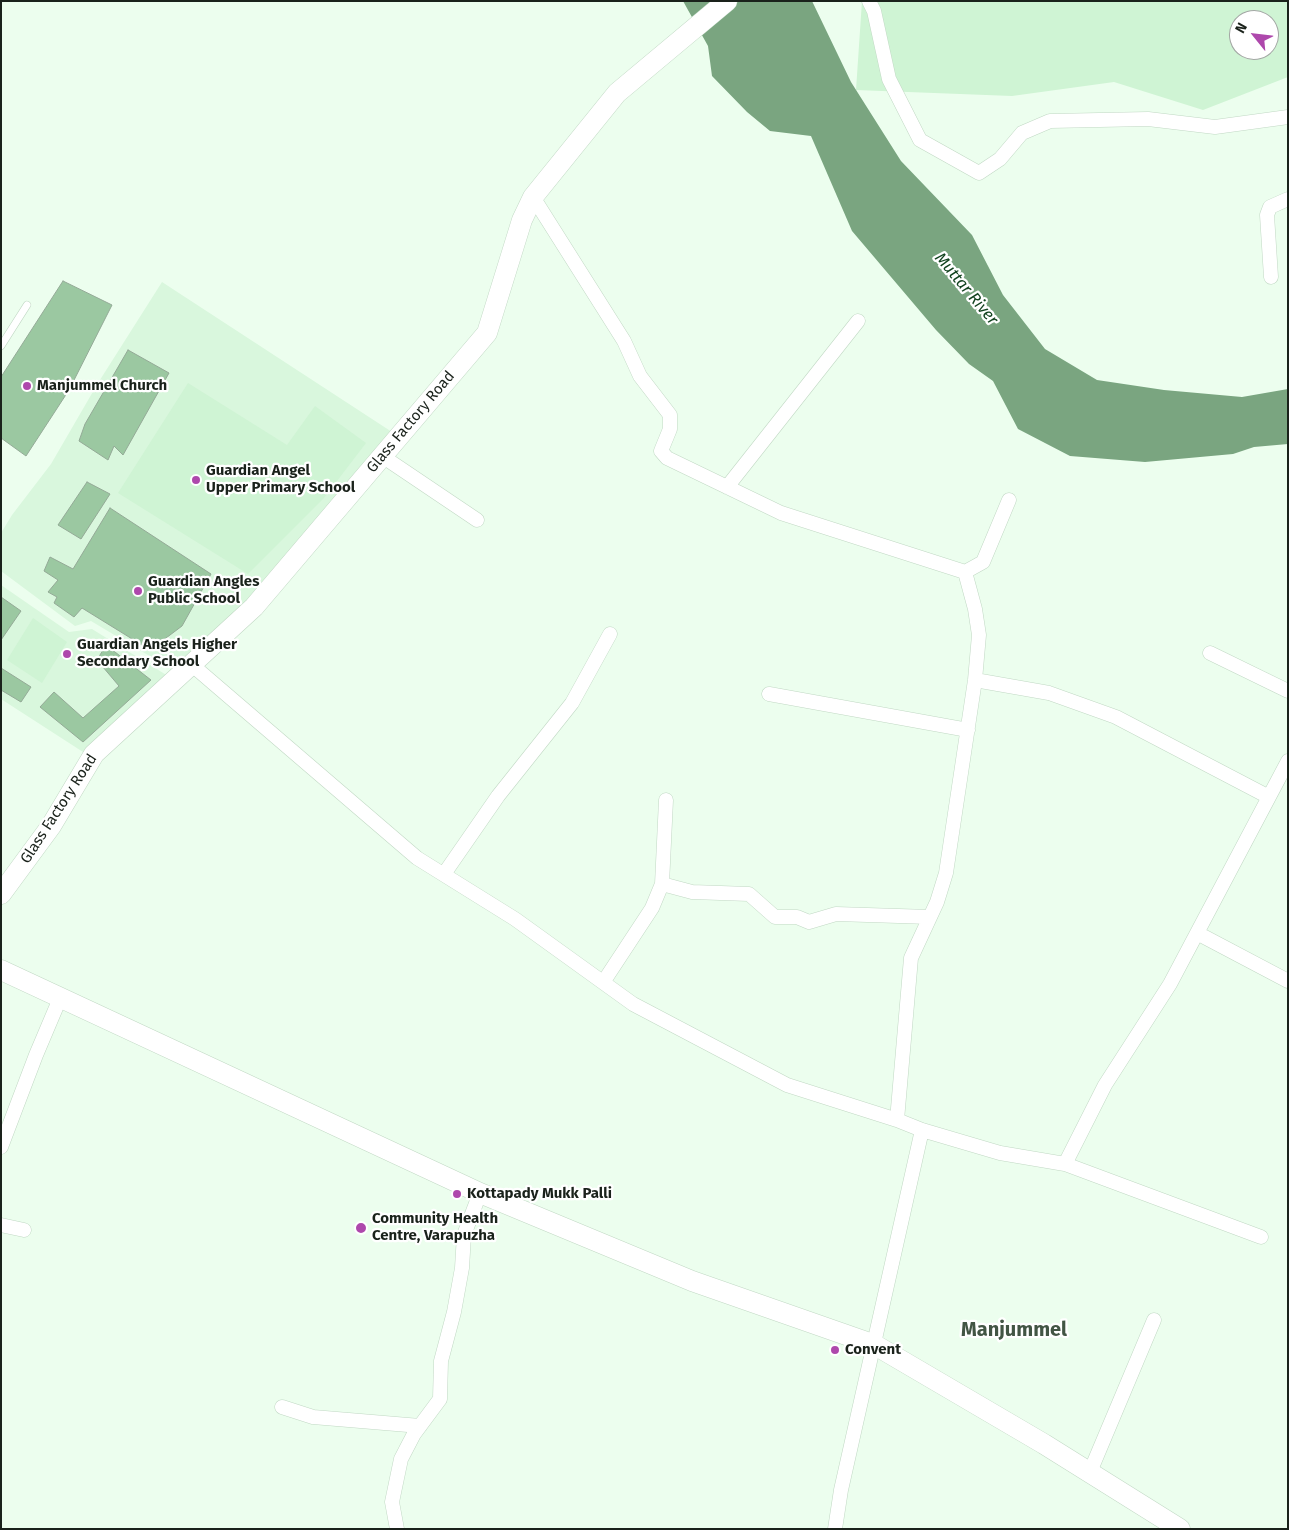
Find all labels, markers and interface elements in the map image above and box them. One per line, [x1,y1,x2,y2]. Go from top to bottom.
north arrow [1229,10,1279,60]
text: N [1232,20,1251,36]
water label: Muttar River [930,249,1002,329]
street label: Glass Factory Road [363,368,459,476]
place label: Manjummel Church [37,377,167,395]
marker: Manjummel Church [21,380,33,392]
place label: Guardian Angel Upper Primary School [206,462,355,497]
marker: Guardian Angel Upper Primary School [190,474,202,486]
place label: Guardian Angles Public School [148,573,259,608]
marker: Guardian Angles Public School [132,585,144,597]
place label: Guardian Angels Higher Secondary School [77,636,237,671]
marker: Guardian Angels Higher Secondary School [61,648,73,660]
street label: Glass Factory Road [17,751,101,867]
place label: Kottapady Mukk Palli [467,1185,612,1203]
marker: Kottapady Mukk Palli [451,1188,463,1200]
place label: Community Health Centre, Varapuzha [372,1210,498,1245]
marker: Community Health Centre, Varapuzha [354,1221,368,1235]
district label: Manjummel [961,1318,1067,1342]
place label: Convent [845,1341,901,1359]
marker: Convent [829,1344,841,1356]

